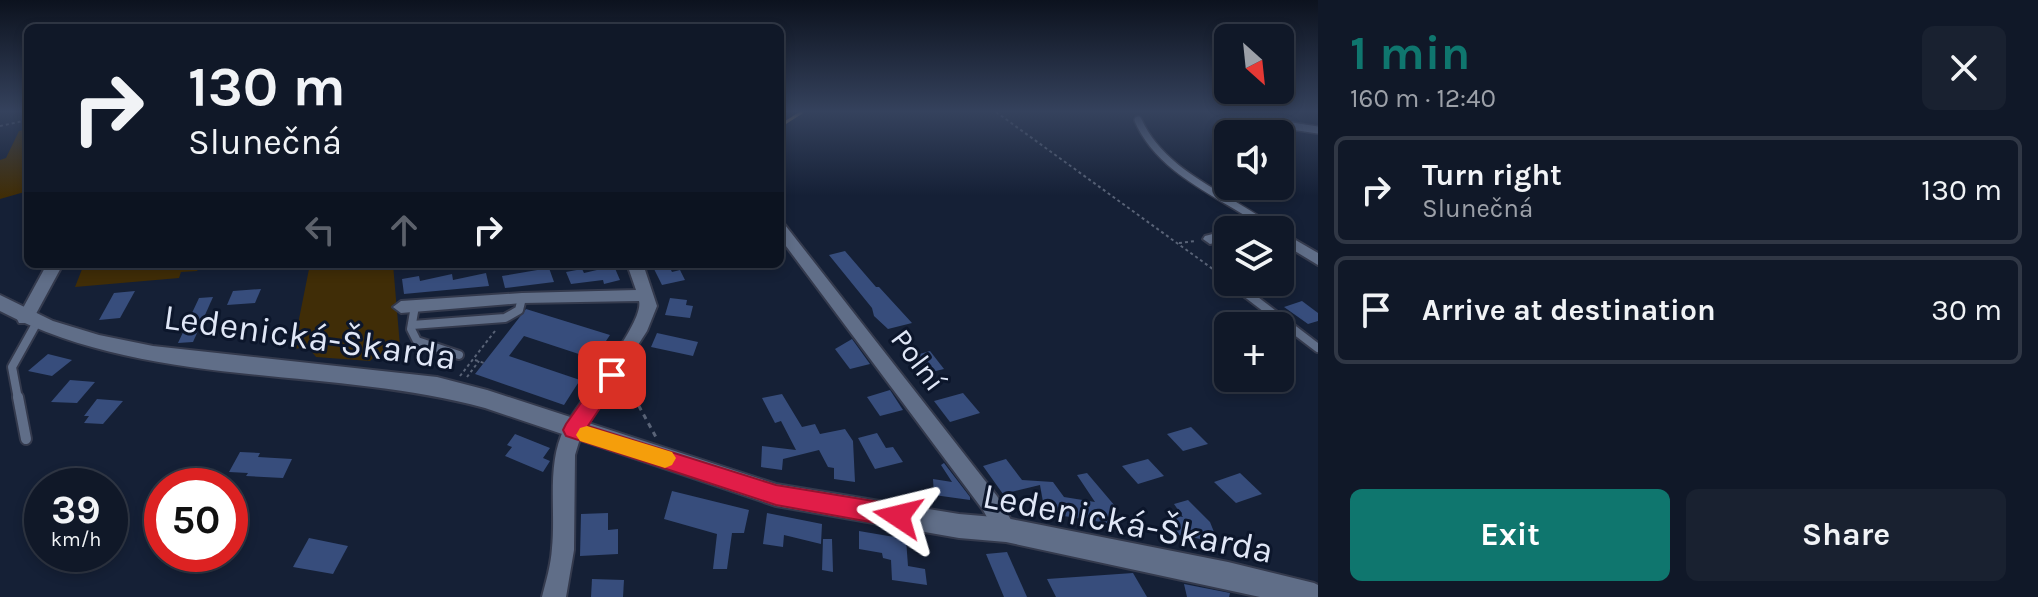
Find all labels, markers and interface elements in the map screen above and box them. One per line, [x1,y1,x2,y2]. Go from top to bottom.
north arrow [1214,24,1294,104]
map controls [1214,24,1294,392]
text: 1 min [1350,25,1470,81]
button: close [1922,26,2006,110]
text: 130 m [188,54,346,119]
icon: right [56,56,160,160]
text: 160 m · 12:40 [1350,83,1496,114]
button: sound [1214,120,1294,200]
text: Slunečná [188,121,342,163]
text: Turn right [1422,157,1562,193]
icon: right [1354,168,1398,212]
text: 130 m [1921,172,2002,208]
text: Slunečná [1422,193,1533,224]
icon: left [298,208,342,252]
icon: ahead [382,208,426,252]
icon: right [466,208,510,252]
button: layers [1214,216,1294,296]
icon: arrive [1354,288,1398,332]
text: Arrive at destination [1422,292,1716,328]
text: 30 m [1931,292,2002,328]
street label: Ledenická-Škarda [161,295,459,378]
button: + [1214,312,1294,392]
street label: Polní [883,322,953,398]
pin [578,341,646,409]
icon: arrive [590,353,634,397]
speed limit sign: 50 [144,468,248,572]
street label: Ledenická-Škarda [979,473,1277,572]
position arrow [856,474,940,558]
text: 39 [51,486,101,533]
button: Exit [1350,489,1670,581]
button: Share [1686,489,2006,581]
text: km/h [51,528,101,551]

